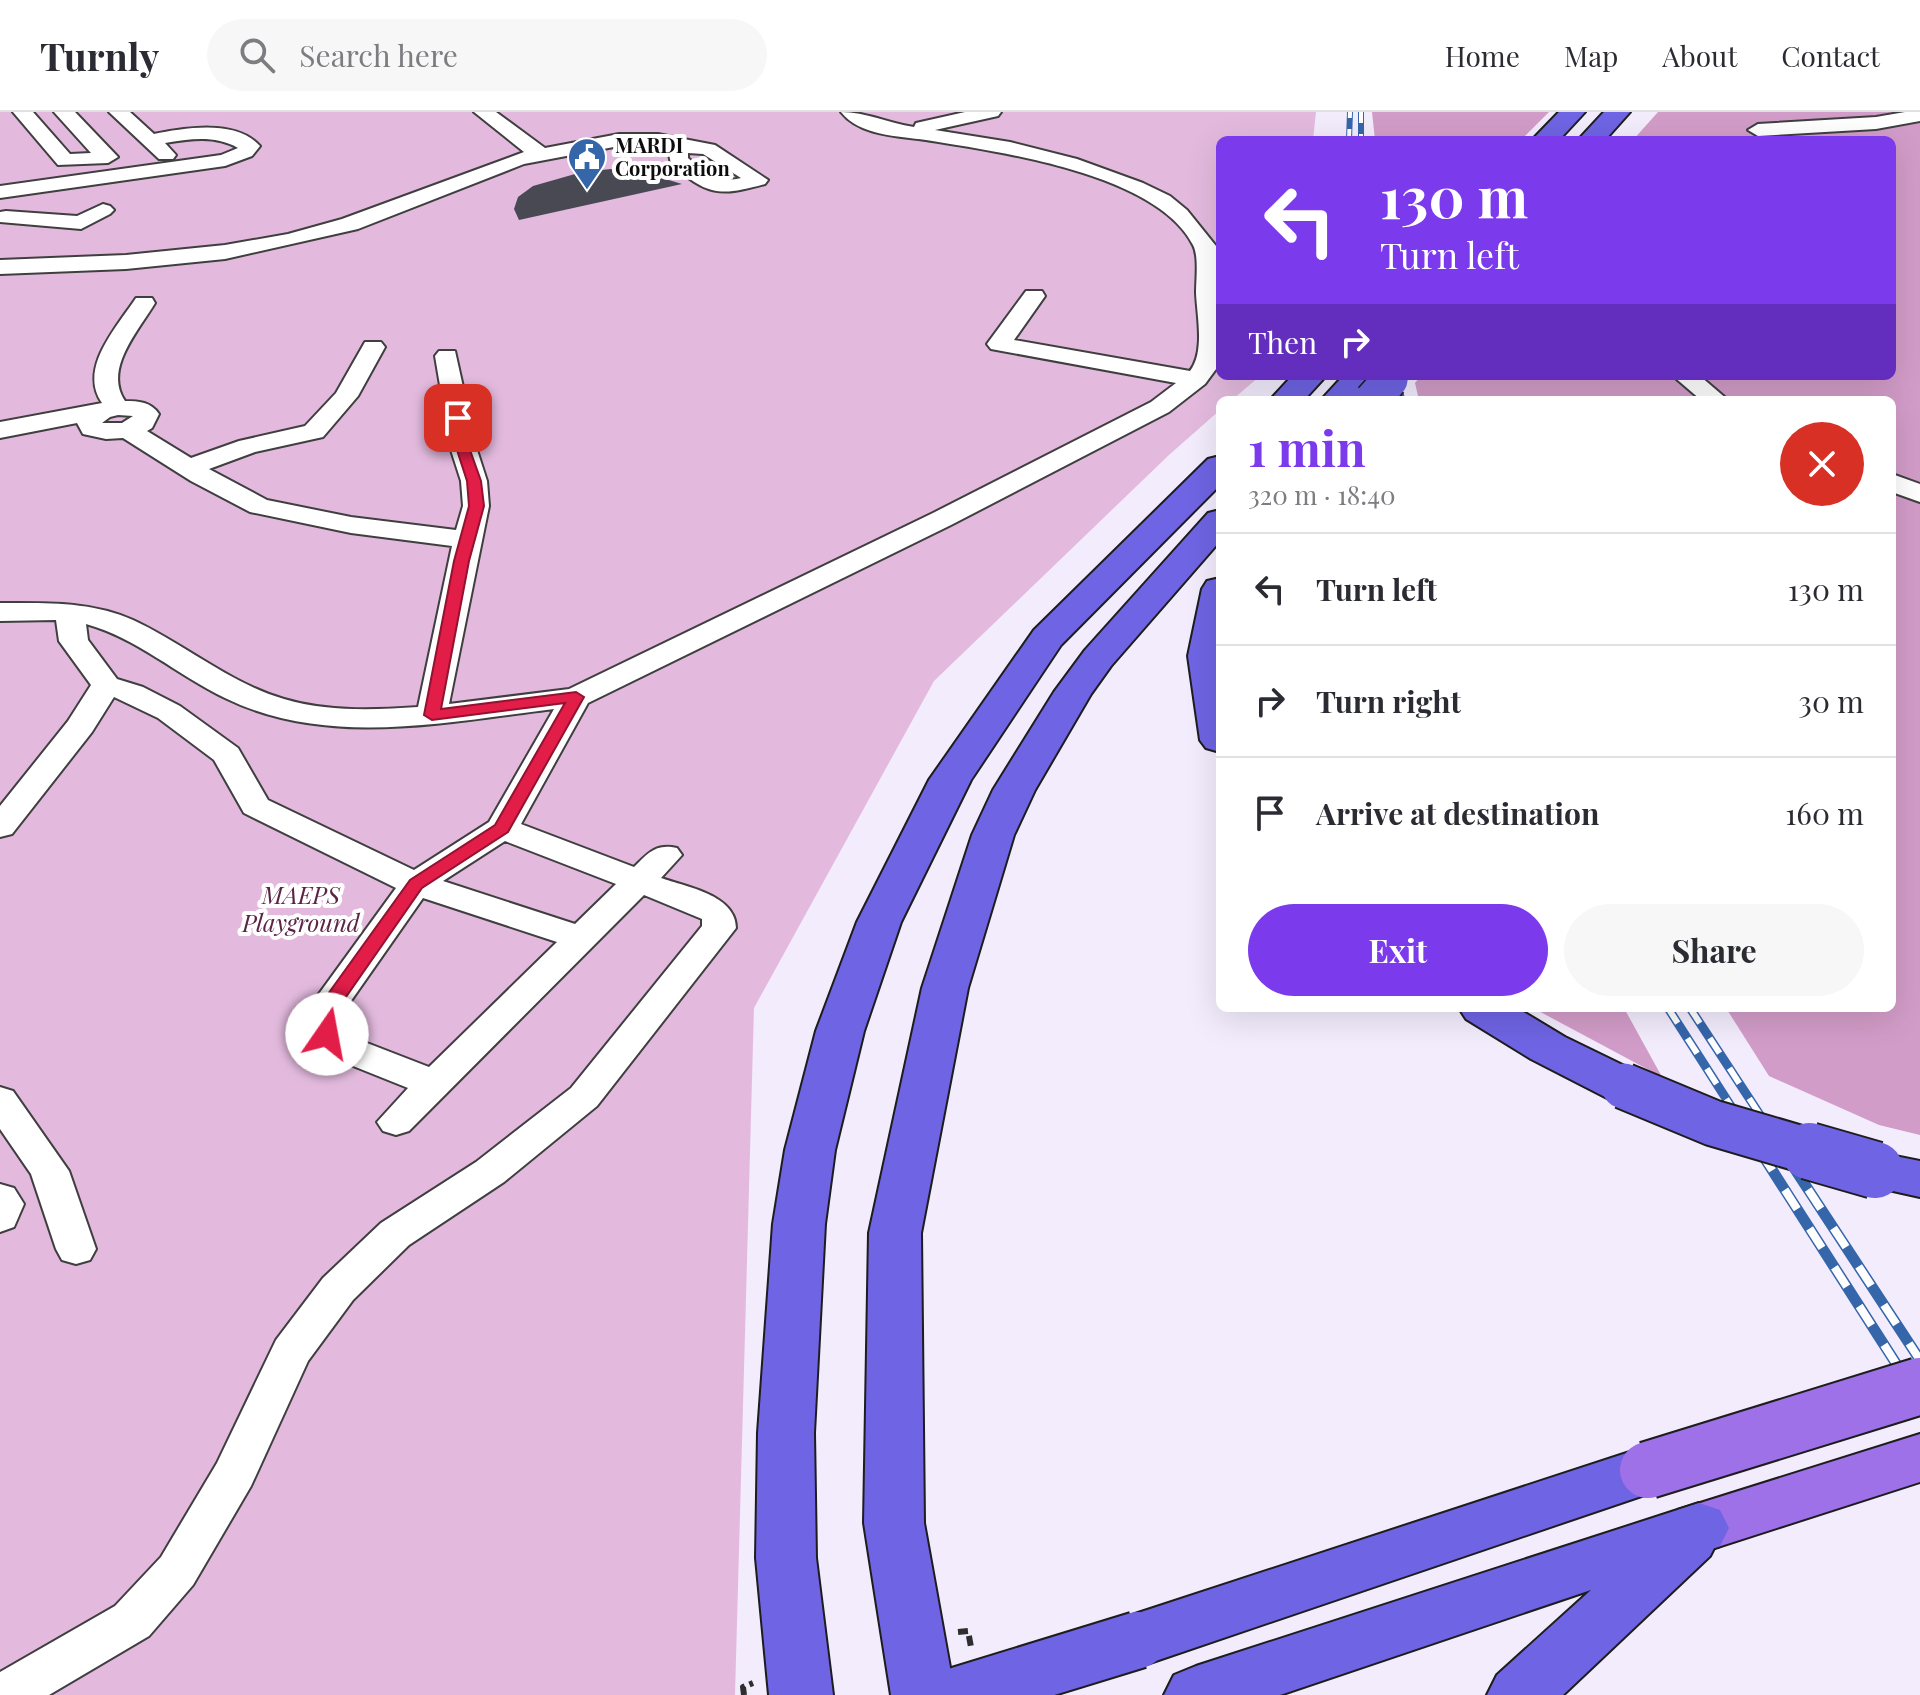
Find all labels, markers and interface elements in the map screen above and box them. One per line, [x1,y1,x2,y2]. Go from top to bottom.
search box [207,19,767,91]
text: Turnly [40,30,159,81]
icon: search [235,33,279,77]
text: Search here [299,35,458,75]
text: Home [1445,37,1520,74]
text: Map [1564,37,1618,74]
text: About [1662,37,1737,74]
text: Contact [1781,37,1880,74]
place label: MARDI Corporation [615,131,730,181]
public building icon: MARDI Corporation [566,136,608,191]
text: 130 m [1380,158,1528,233]
icon: left [1248,168,1352,272]
text: Turn left [1380,230,1519,278]
icon: right [1333,320,1377,364]
text: Then [1248,322,1317,362]
pin [424,384,492,452]
icon: arrive [436,396,480,440]
text: 1 min [1248,415,1366,479]
button: close [1780,422,1864,506]
text: 320 m · 18:40 [1248,477,1396,512]
icon: left [1248,567,1292,611]
text: Turn left [1316,569,1437,609]
text: 130 m [1788,569,1864,609]
icon: right [1248,679,1292,723]
text: Turn right [1316,681,1461,721]
text: 30 m [1798,681,1864,721]
icon: arrive [1248,791,1292,835]
text: Arrive at destination [1316,793,1599,833]
text: 160 m [1785,793,1864,833]
park label: MAEPS Playground [241,878,361,938]
button: Exit [1248,904,1548,996]
button: Share [1564,904,1864,996]
position arrow [285,992,369,1076]

